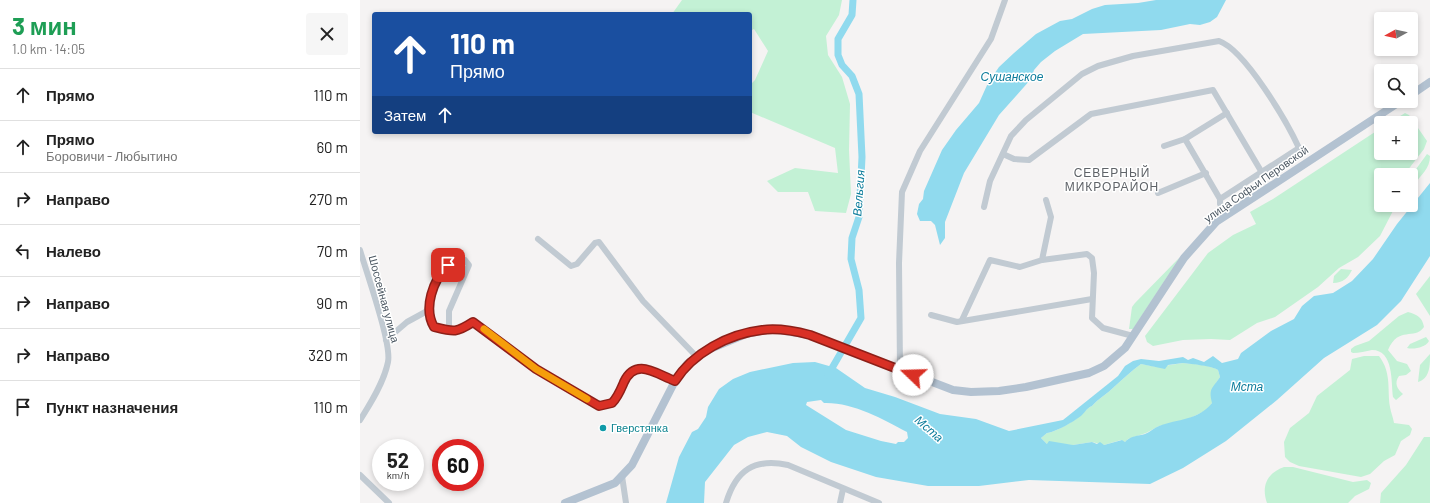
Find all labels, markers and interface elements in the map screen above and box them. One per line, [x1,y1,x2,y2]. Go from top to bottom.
text: 3 мин [12,11,77,40]
north arrow [1374,12,1418,56]
map controls [1374,12,1418,212]
button: close [306,13,348,55]
text: 110 m [450,26,515,60]
icon: ahead [384,28,436,80]
text: 1.0 km · 14:05 [12,41,85,57]
text: Прямо [450,60,505,82]
button: search [1374,64,1418,108]
water label: Сушанское [981,69,1044,84]
icon: ahead [12,84,34,106]
text: Прямо [46,86,95,104]
text: 110 m [314,86,348,104]
icon: ahead [434,104,456,126]
text: Затем [384,106,426,124]
button: + [1374,116,1418,160]
text: Прямо [46,130,95,148]
icon: ahead [12,136,34,158]
text: 60 m [316,138,348,156]
street label: улица Софьи Перовской [1201,143,1310,225]
text: Боровичи - Любытино [46,148,177,164]
district label: СЕВЕРНЫЙ МИКРОРАЙОН [1065,165,1159,193]
button: − [1374,168,1418,212]
water label: Вельгия [849,169,867,217]
icon: right [12,188,34,210]
text: Направо [46,190,110,208]
text: 270 m [309,190,348,208]
icon: left [12,240,34,262]
text: Налево [46,242,101,260]
text: 70 m [317,242,348,260]
pin [431,248,465,282]
street label: Шоссейная улица [367,254,403,345]
icon: arrive [437,254,459,276]
icon: right [12,292,34,314]
text: Направо [46,294,110,312]
text: 90 m [316,294,348,312]
icon: right [12,344,34,366]
text: Направо [46,346,110,364]
text: 320 m [308,346,348,364]
position arrow [892,354,934,396]
water label: Мста [1231,379,1264,393]
icon: arrive [12,396,34,418]
text: Пункт назначения [46,398,178,416]
text: 110 m [314,398,348,416]
water label: Мста [913,412,947,444]
place label: Гверстянка [611,421,669,434]
marker: Гверстянка [598,423,608,433]
speed limit sign: 60 [432,439,484,491]
text: 52 [387,448,409,472]
text: km/h [387,469,409,481]

